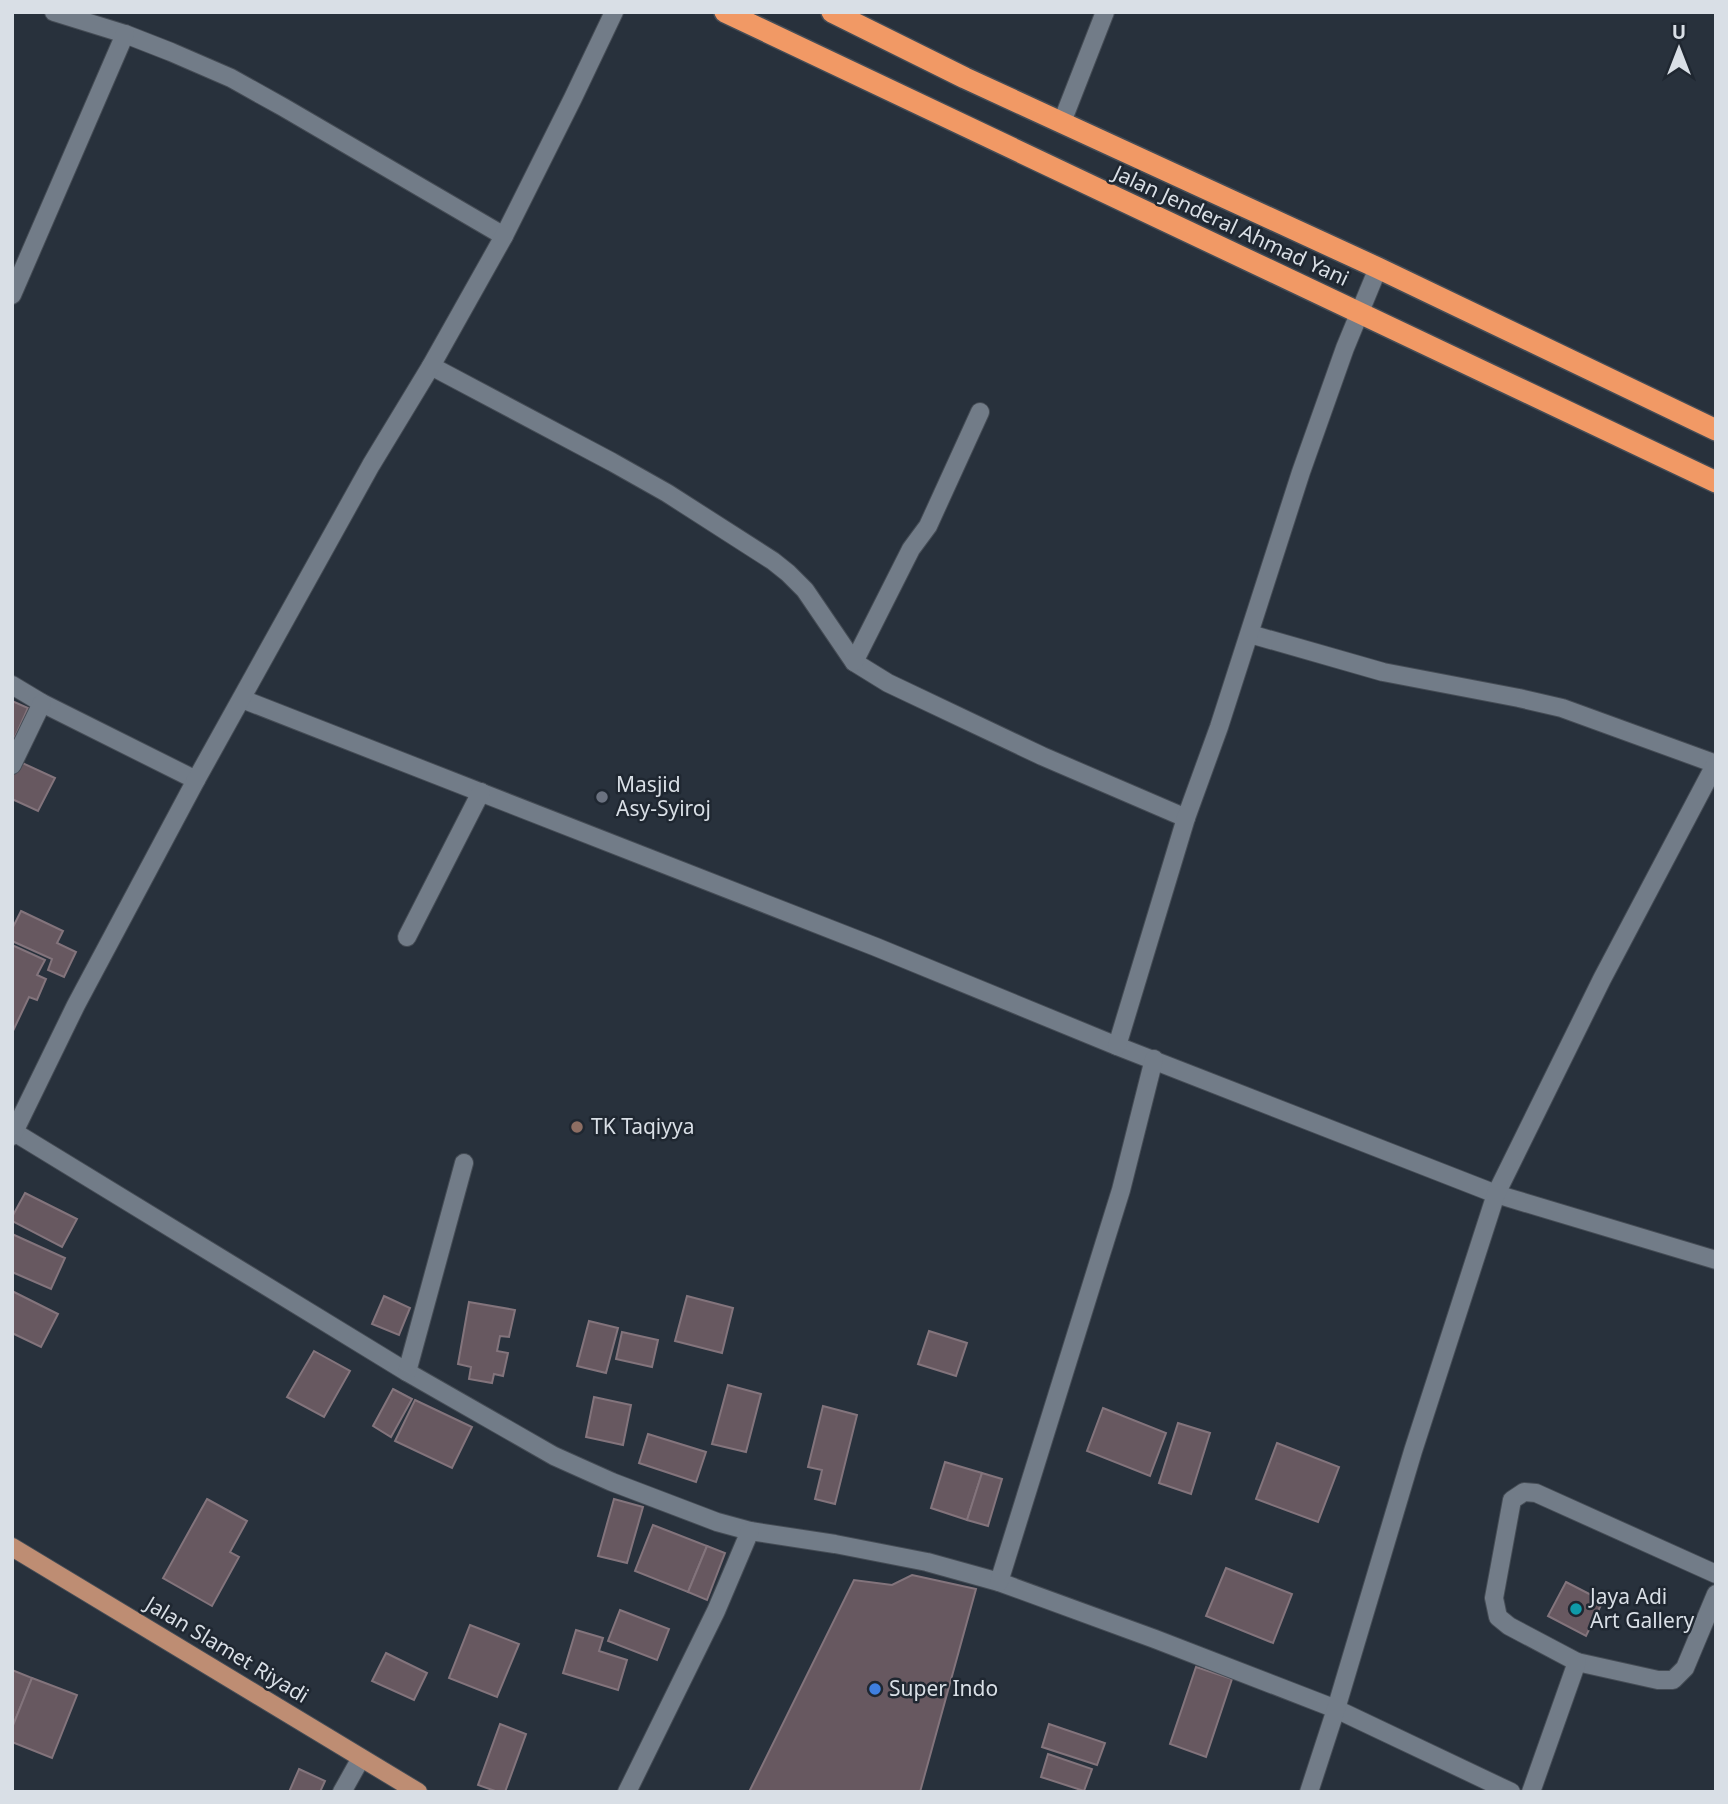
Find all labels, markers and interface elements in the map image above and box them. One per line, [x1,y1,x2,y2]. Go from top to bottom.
north arrow [1644,14,1714,84]
text: U [1672,19,1686,45]
street label: Jalan Jenderal Ahmad Yani [1107,157,1354,292]
place label: Masjid Asy-Syiroj [616,770,711,822]
marker: Masjid Asy-Syiroj [594,789,610,805]
place label: TK Taqiyya [591,1112,694,1140]
marker: TK Taqiyya [569,1119,585,1135]
place label: Jaya Adi Art Gallery [1588,1582,1695,1634]
street label: Jalan Slamet Riyadi [139,1588,314,1709]
marker: Jaya Adi Art Gallery [1568,1601,1584,1617]
place label: Super Indo [889,1674,998,1702]
marker: Super Indo [867,1681,883,1697]

